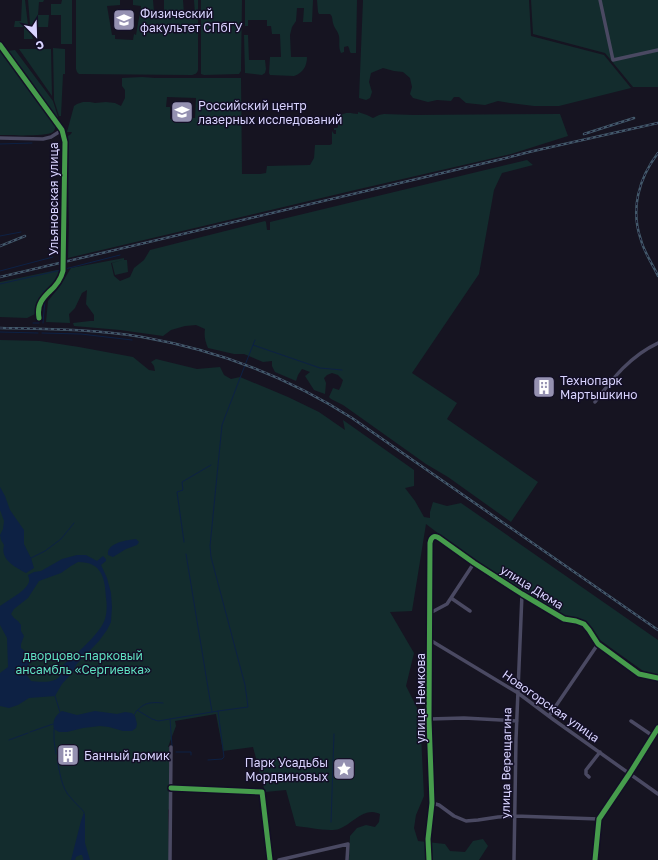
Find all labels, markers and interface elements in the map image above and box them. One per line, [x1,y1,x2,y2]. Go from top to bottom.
place label: Физический факультет СПбГУ [140,6,243,35]
school or university icon: Физический факультет СПбГУ [111,7,137,33]
north arrow [16,16,56,56]
text: С [34,38,46,53]
place label: Российский центр лазерных исследований [198,98,342,127]
school or university icon: Российский центр лазерных исследований [169,99,195,125]
street label: Ульяновская улица [46,142,61,256]
place label: Технопарк Мартышкино [560,373,637,402]
building icon: Технопарк Мартышкино [531,374,557,400]
street label: улица Дюма [498,562,566,612]
park label: дворцово-парковый ансамбль «Сергиевка» [15,648,151,677]
street label: улица Немкова [413,653,428,743]
street label: Новогорская улица [499,667,603,745]
street label: улица Верещагина [498,707,514,819]
building icon: Банный домик [55,742,81,768]
place label: Банный домик [84,748,170,763]
place label: Парк Усадьбы Мордвиновых [245,755,328,784]
place icon: Парк Усадьбы Мордвиновых [331,756,357,782]

